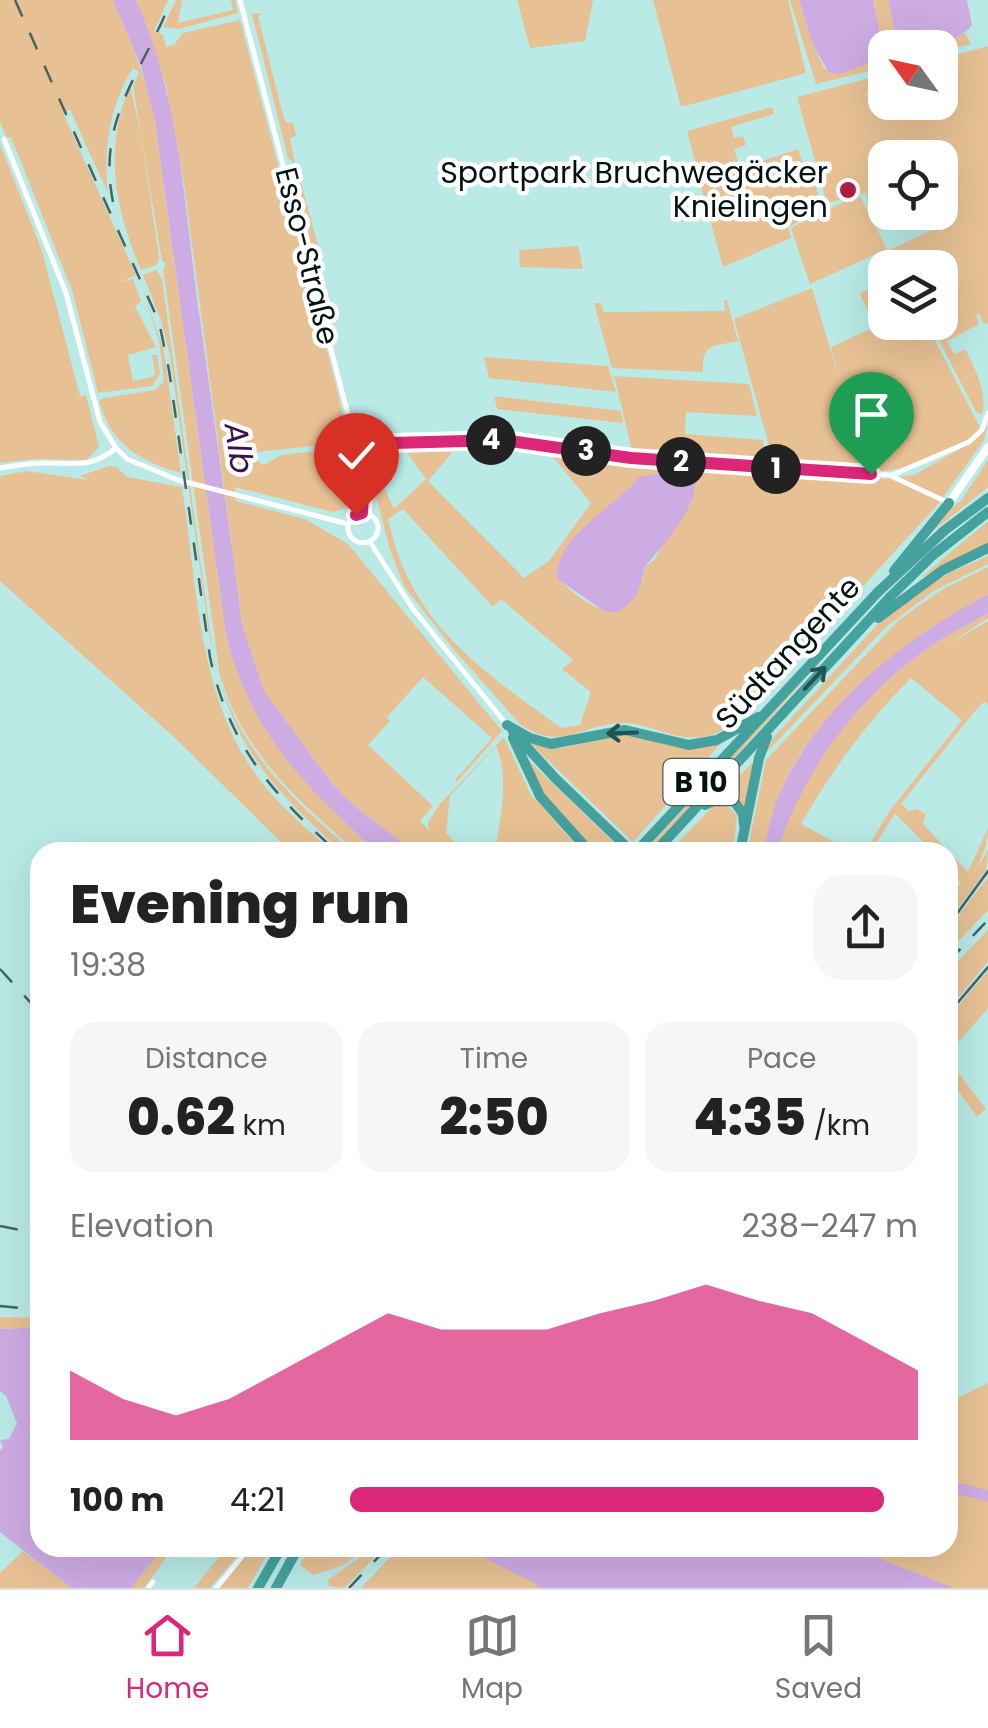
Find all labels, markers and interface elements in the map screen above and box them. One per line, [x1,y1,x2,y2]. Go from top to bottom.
north arrow [868,30,958,120]
map controls [868,30,958,340]
button: locate [868,140,958,230]
place label: Sportpark Bruchwegäcker Knielingen [440,151,828,228]
street label: Esso-Straße [265,163,350,349]
marker: Sportpark Bruchwegäcker Knielingen [837,179,859,201]
button: layers [868,250,958,340]
pin [829,372,914,475]
icon: arrive [844,387,899,442]
pin [314,413,399,516]
pin: 4 [466,415,516,465]
water label: Alb [214,419,265,476]
text: 4 [482,420,500,459]
pin: 3 [561,426,611,476]
icon: check [329,428,384,483]
text: 3 [578,431,594,470]
pin: 2 [656,437,706,487]
text: 2 [673,442,689,481]
pin: 1 [751,444,801,494]
text: 1 [771,449,781,488]
street label: Südtangente [705,567,870,739]
one-way arrow [803,666,826,691]
one-way arrow [606,723,639,742]
road number: B 10 [664,759,738,805]
text: Evening run [70,865,410,942]
button: share [813,875,918,980]
text: 19:38 [70,942,146,987]
text: Distance [145,1039,268,1078]
text: Time [460,1039,528,1078]
text: Pace [747,1039,816,1078]
text: 0.62 [127,1082,235,1153]
text: 2:50 [439,1082,549,1153]
text: 4:35 [693,1082,806,1153]
text: km [235,1106,286,1145]
text: /km [806,1106,870,1145]
text: Elevation [70,1203,214,1248]
text: 238–247 m [741,1203,918,1248]
text: 100 m [70,1477,164,1522]
text: 4:21 [230,1477,286,1522]
tab: Home [126,1608,209,1710]
tab: Map [461,1608,523,1710]
tab: Saved [775,1608,862,1710]

